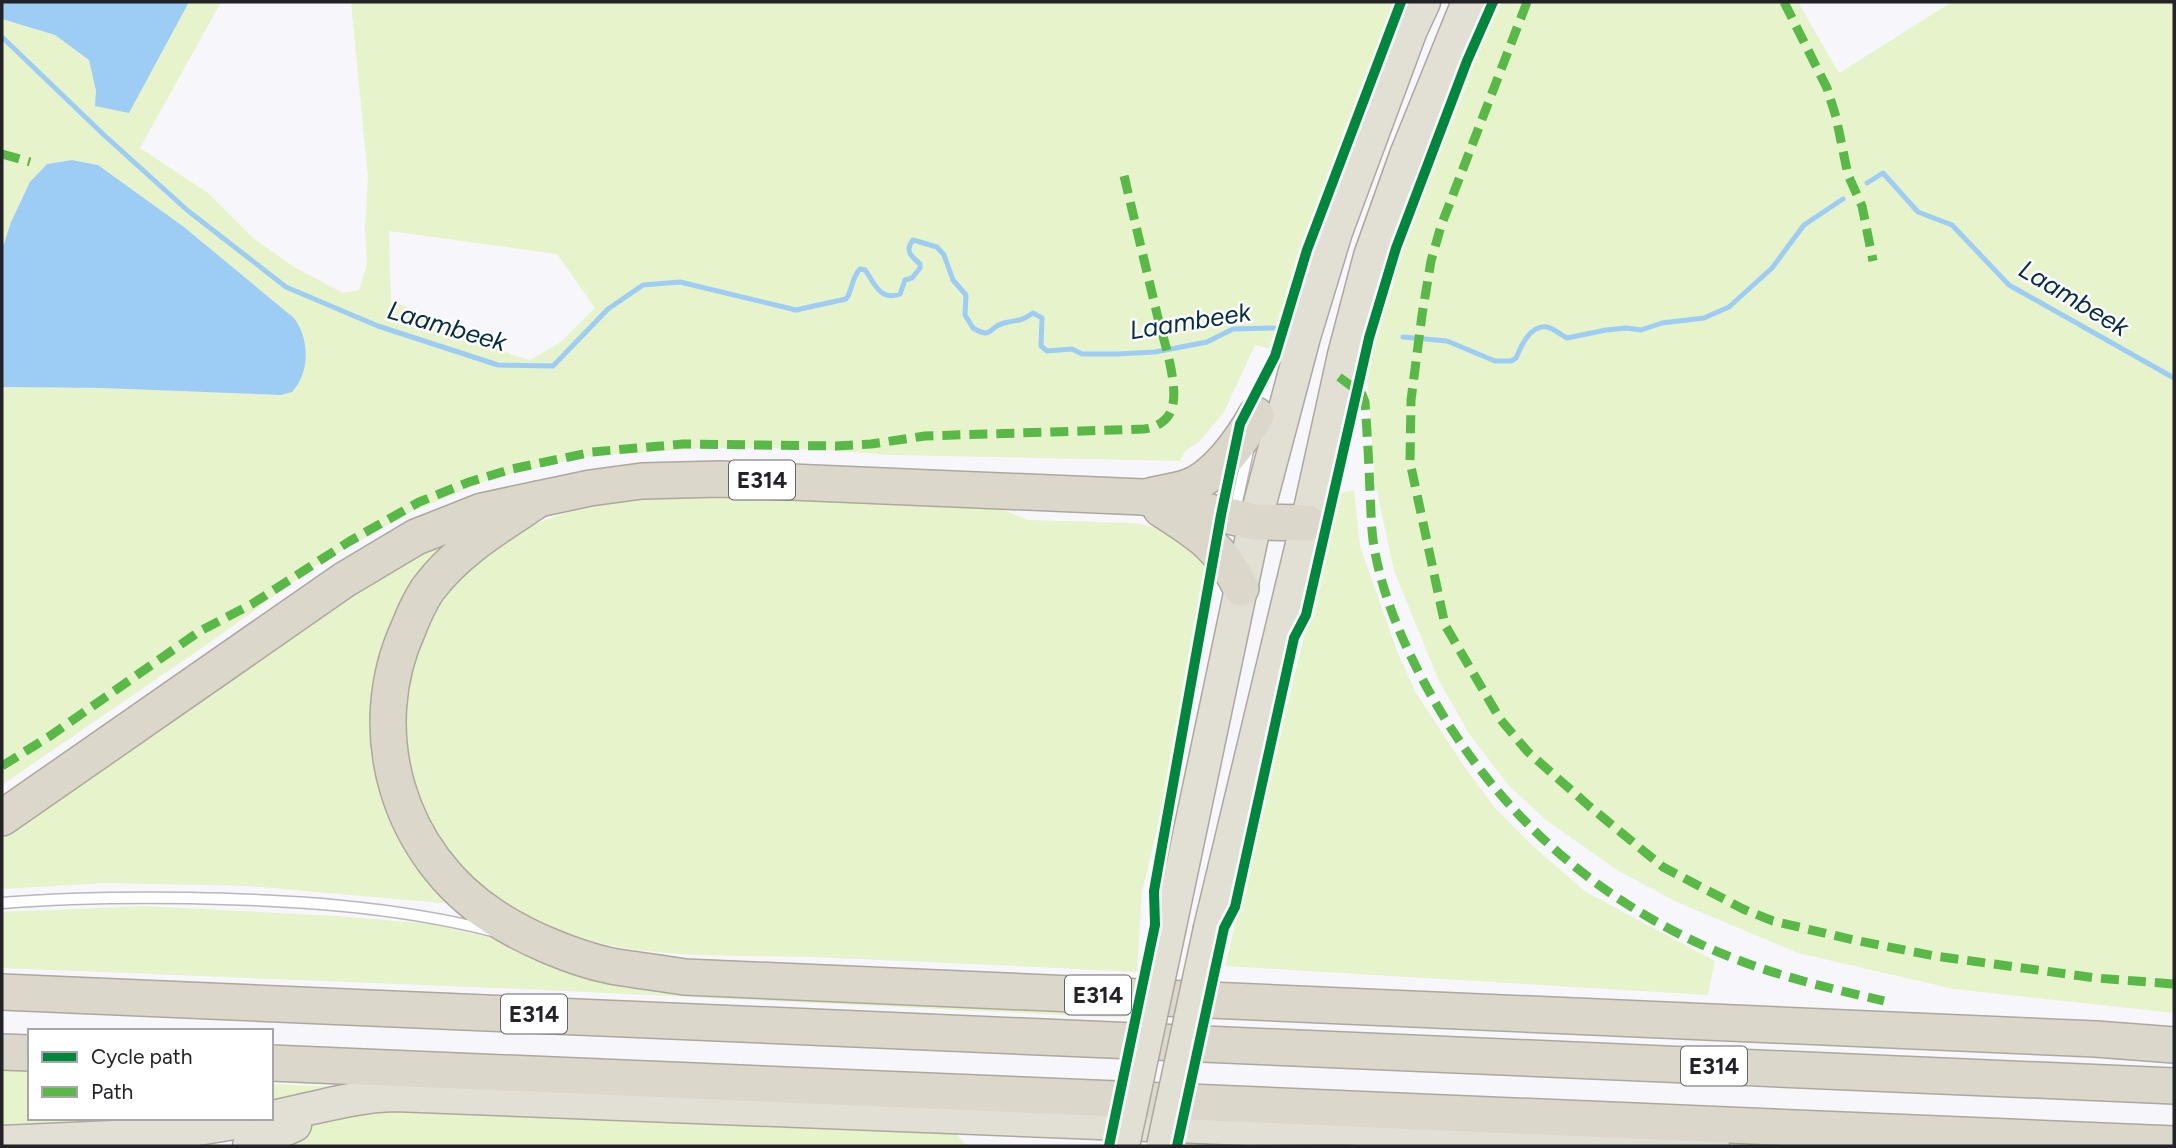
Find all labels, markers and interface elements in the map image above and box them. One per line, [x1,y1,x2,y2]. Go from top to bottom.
water label: Laambeek [2013,253,2136,344]
water label: Laambeek [384,294,512,359]
water label: Laambeek [1127,295,1254,346]
road number: E314 [729,460,795,500]
road number: E314 [1065,976,1131,1014]
road number: E314 [501,995,567,1034]
legend [28,1029,273,1120]
text: Cycle path [91,1044,192,1069]
road number: E314 [1681,1046,1747,1086]
text: Path [91,1079,133,1104]

